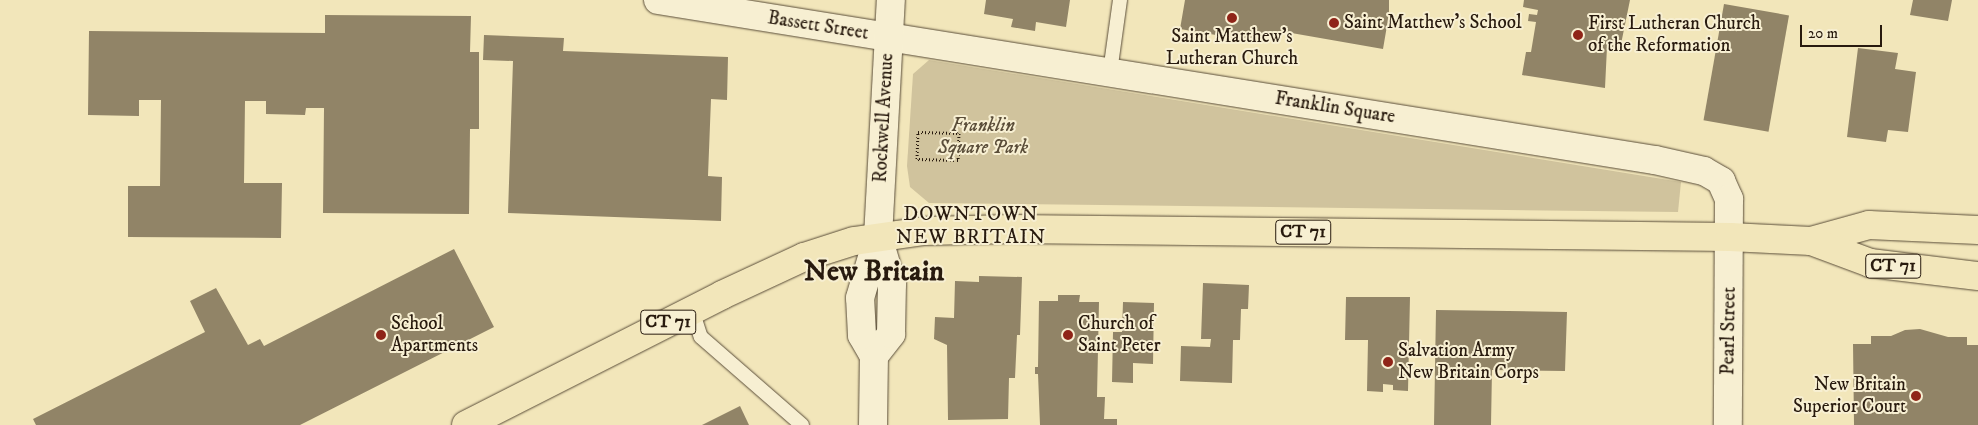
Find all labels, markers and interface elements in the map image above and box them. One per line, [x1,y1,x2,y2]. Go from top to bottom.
street label: Bassett Street [766,7,870,45]
marker: Saint Matthew's Lutheran Church [1226,12,1238,24]
place label: Saint Matthew's School [1344,12,1522,34]
place label: First Lutheran Church of the Reformation [1588,13,1761,57]
scale bar [1803,15,1886,47]
marker: Saint Matthew's School [1328,17,1340,29]
text: 20 m [1808,24,1838,43]
place label: Saint Matthew's Lutheran Church [1166,26,1298,70]
marker: First Lutheran Church of the Reformation [1572,29,1584,41]
street label: Rockwell Avenue [869,53,899,183]
street label: Franklin Square [1273,87,1397,129]
park label: Franklin Square Park [938,115,1028,159]
district label: DOWNTOWN NEW BRITAIN [895,202,1047,249]
road number: CT 71 [1274,216,1332,248]
road number: CT 71 [1864,250,1922,282]
district label: New Britain [804,256,944,290]
street label: Pearl Street [1717,287,1741,375]
road number: CT 71 [639,306,697,338]
place label: School Apartments [391,313,478,357]
place label: Church of Saint Peter [1078,313,1161,357]
marker: School Apartments [375,329,387,341]
marker: Church of Saint Peter [1062,329,1074,341]
place label: Salvation Army New Britain Corps [1398,340,1539,384]
marker: Salvation Army New Britain Corps [1382,356,1394,368]
place label: New Britain Superior Court [1793,374,1906,418]
marker: New Britain Superior Court [1910,390,1922,402]

